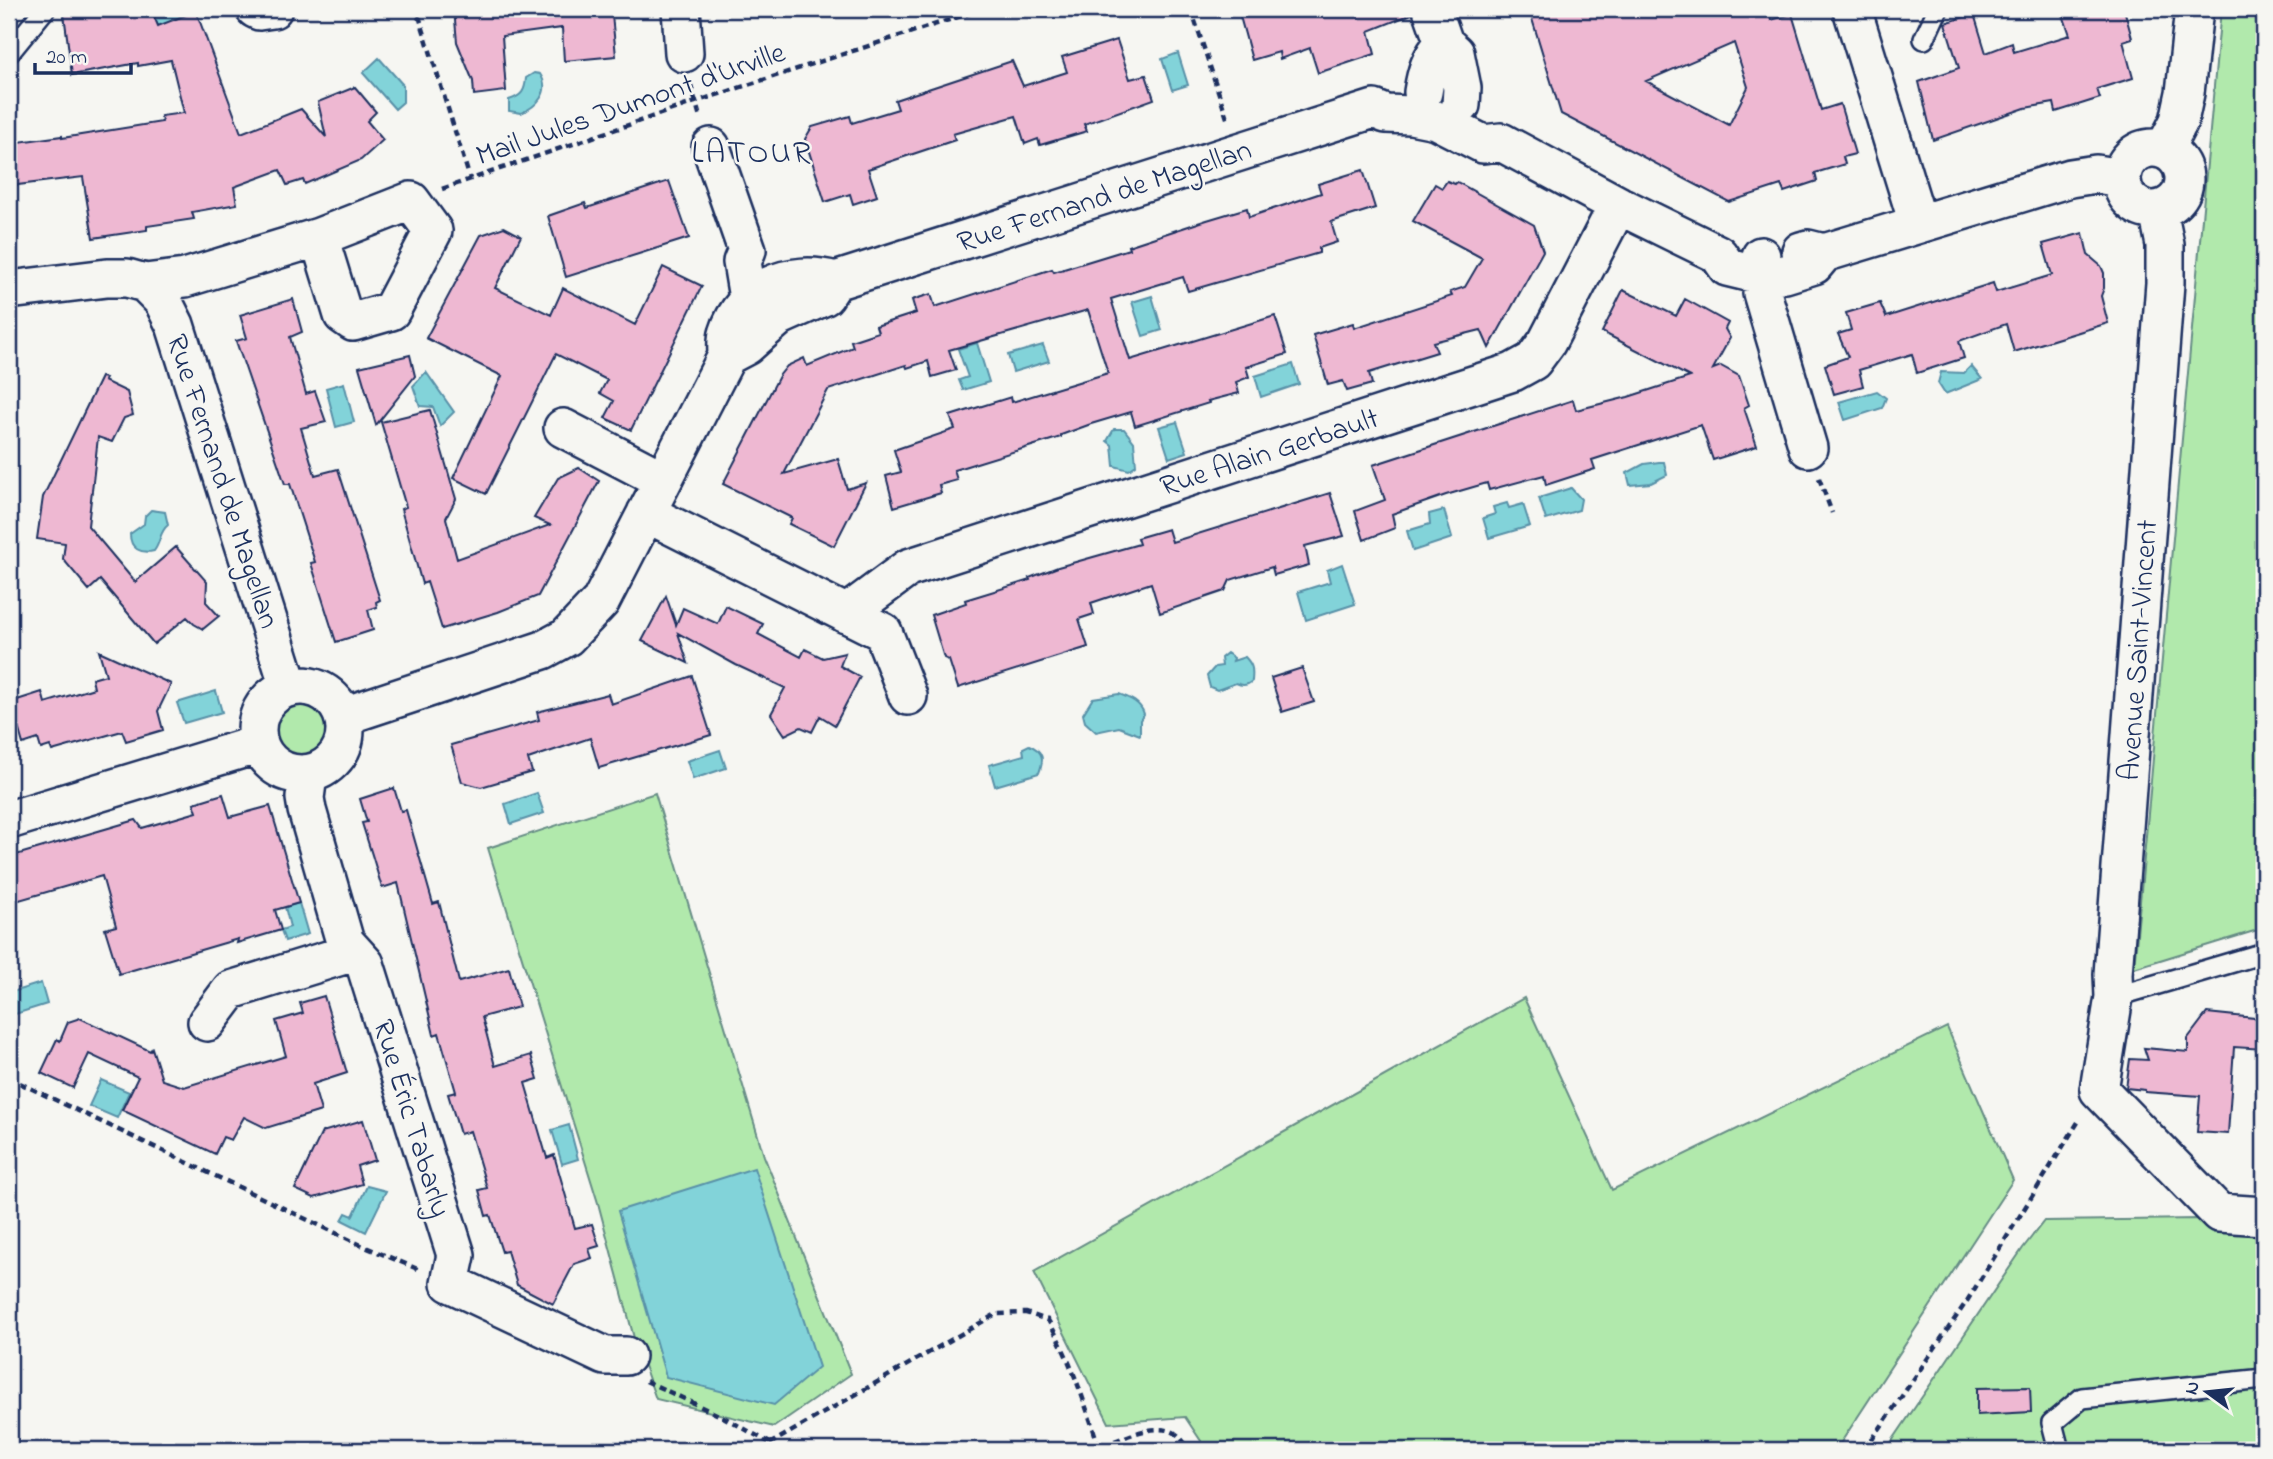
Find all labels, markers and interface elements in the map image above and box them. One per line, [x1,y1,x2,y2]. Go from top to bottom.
scale bar [35,32,131,76]
street label: Mail Jules Dumont d'Urville [470,32,792,179]
text: 20 m [46,43,87,73]
street label: Rue Fernand de Magellan [952,129,1258,266]
district label: LATOUR [692,131,812,178]
street label: Rue Fernand de Magellan [153,329,290,635]
street label: Rue Alain Gerbault [1155,398,1385,510]
street label: Avenue Saint-Vincent [2109,518,2171,782]
street label: Rue Éric Tabarly [359,1015,461,1223]
north arrow [2172,1358,2242,1428]
text: N [2178,1378,2208,1398]

